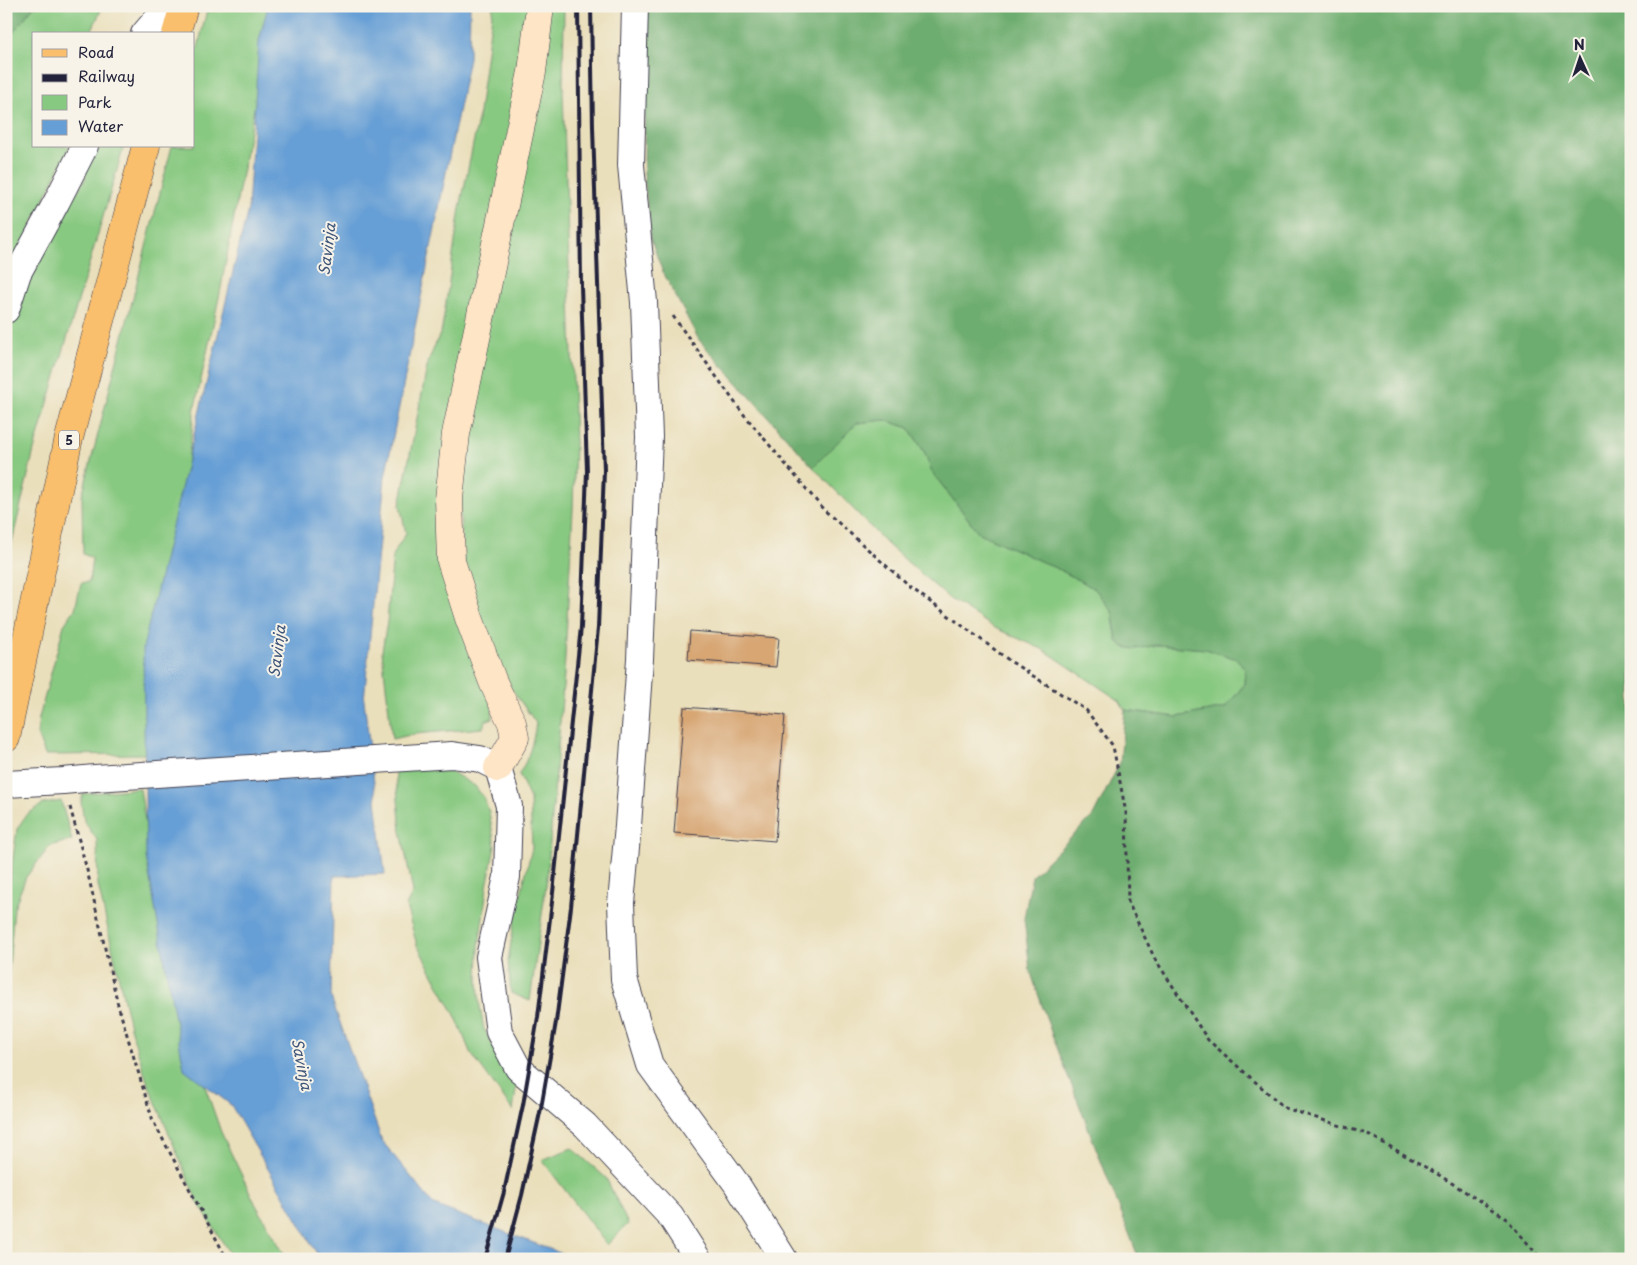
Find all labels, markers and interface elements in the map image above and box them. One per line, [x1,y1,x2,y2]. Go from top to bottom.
legend [32,32,195,148]
north arrow [1554,32,1604,82]
text: N [1573,34,1585,55]
text: Road [78,40,114,63]
text: Railway [78,64,135,87]
text: Park [78,90,112,113]
text: Water [78,114,123,137]
water label: Savinja [311,221,341,276]
road number: 5 [59,430,79,450]
water label: Savinja [261,623,291,678]
water label: Savinja [287,1036,319,1092]

